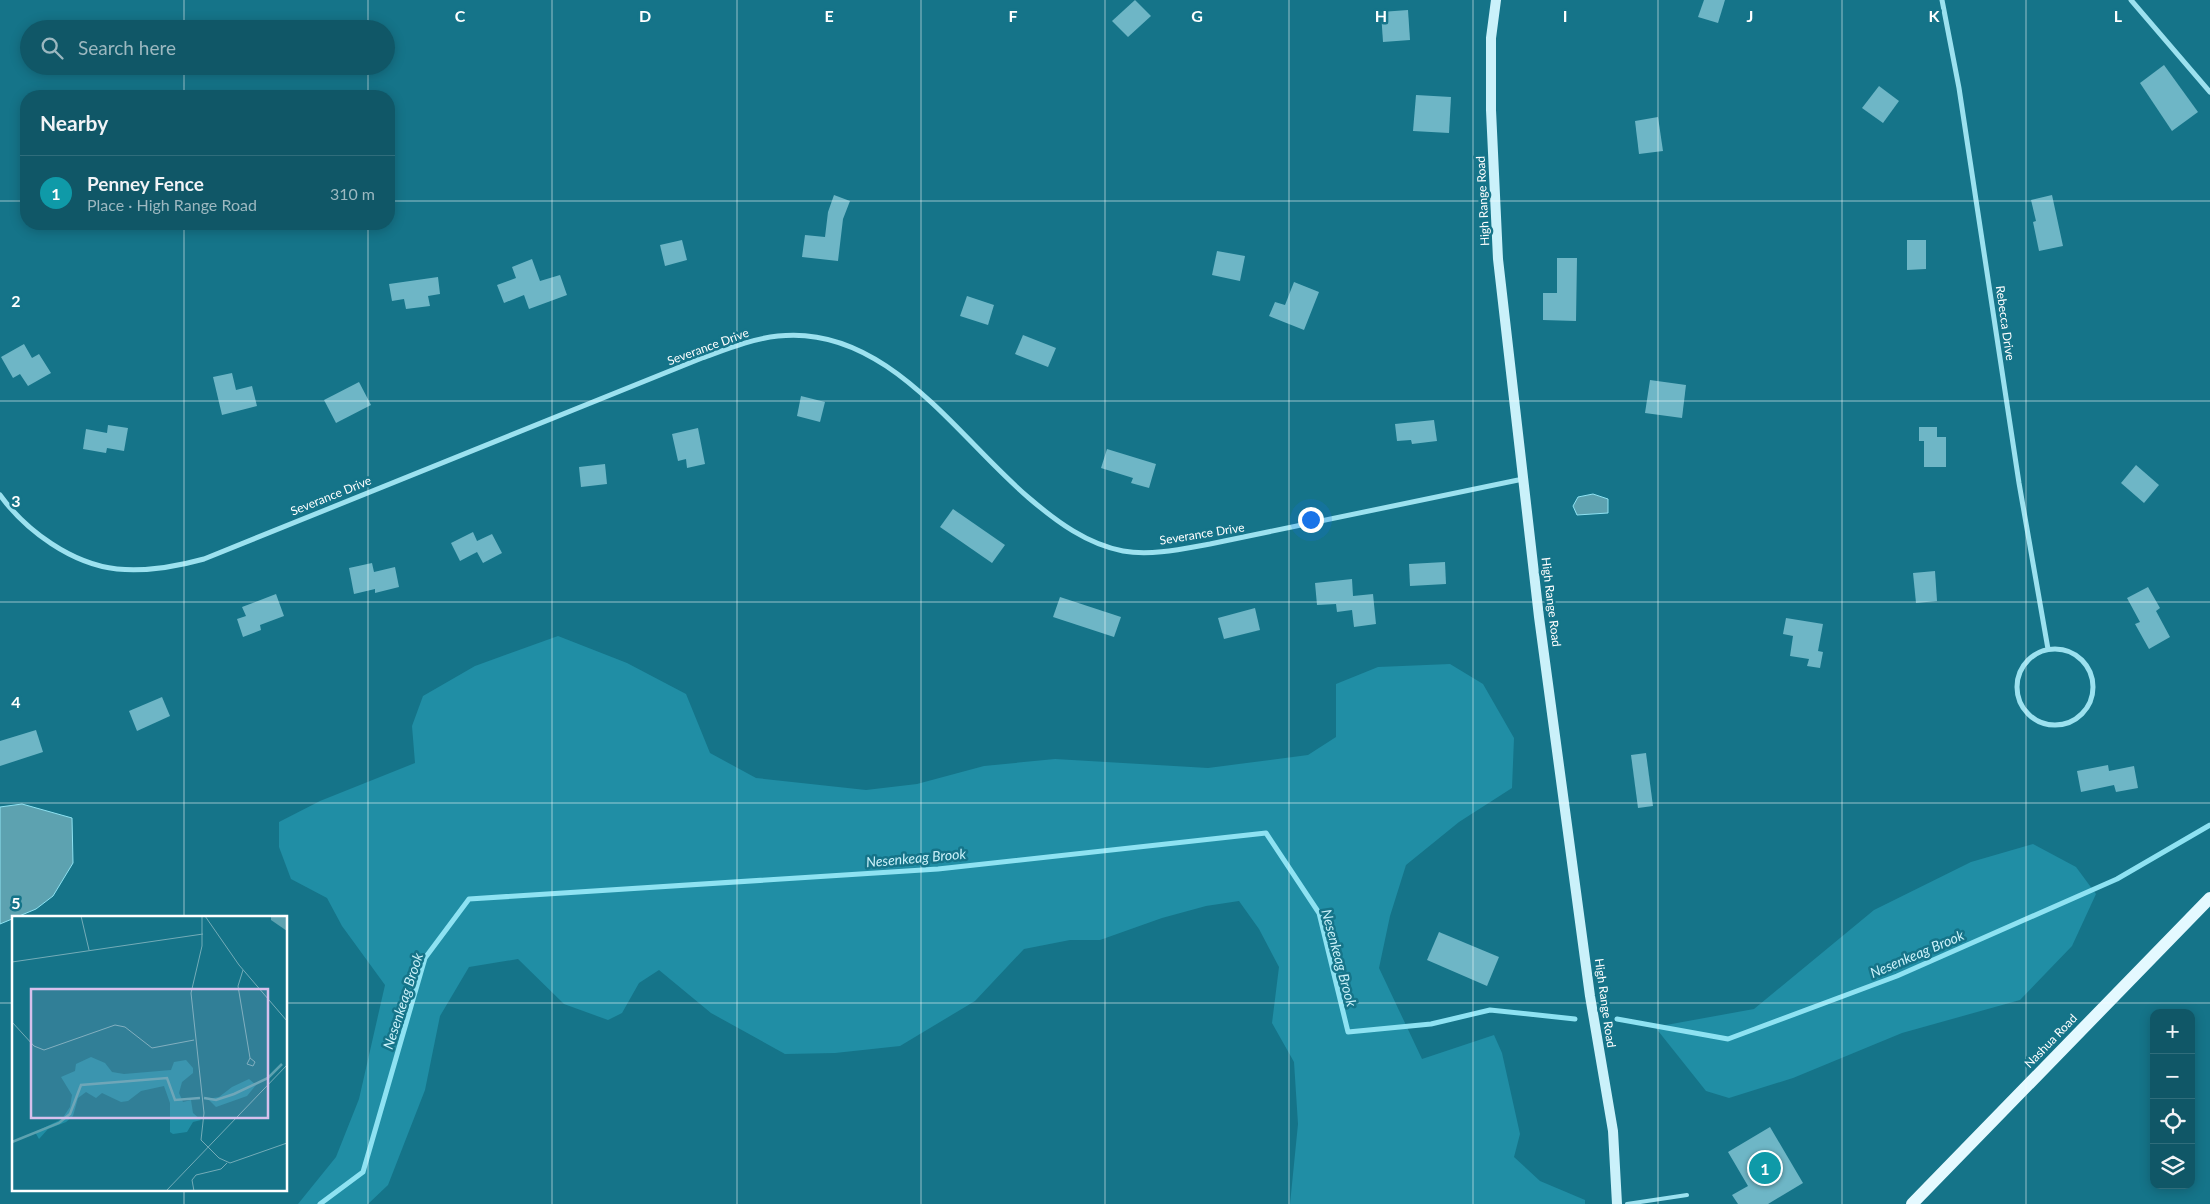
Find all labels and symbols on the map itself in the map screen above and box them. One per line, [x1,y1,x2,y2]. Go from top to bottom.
text: C [455,6,466,25]
text: D [639,6,651,25]
text: E [824,6,834,25]
text: F [1008,6,1018,25]
text: G [1191,6,1203,25]
text: H [1375,6,1387,25]
text: I [1563,6,1567,25]
text: J [1747,6,1753,25]
text: K [1929,6,1941,25]
text: L [2114,6,2123,25]
street label: High Range Road [1473,156,1492,246]
street label: Rebecca Drive [1993,284,2018,361]
text: 2 [11,291,21,310]
street label: Severance Drive [665,325,751,368]
street label: Severance Drive [288,473,373,519]
text: 3 [11,491,21,510]
your location [1298,507,1324,533]
street label: Severance Drive [1158,519,1245,548]
street label: High Range Road [1539,556,1564,648]
text: 4 [11,692,21,711]
water label: Nesenkeag Brook [865,845,967,870]
text: 5 [11,893,21,912]
water label: Nesenkeag Brook [1318,907,1361,1009]
inset map [12,916,288,1192]
water label: Nesenkeag Brook [1867,926,1967,981]
water label: Nesenkeag Brook [379,950,426,1051]
street label: High Range Road [1592,957,1619,1049]
street label: Nashua Road [2021,1011,2080,1071]
pin: 1 [1749,1149,1781,1187]

